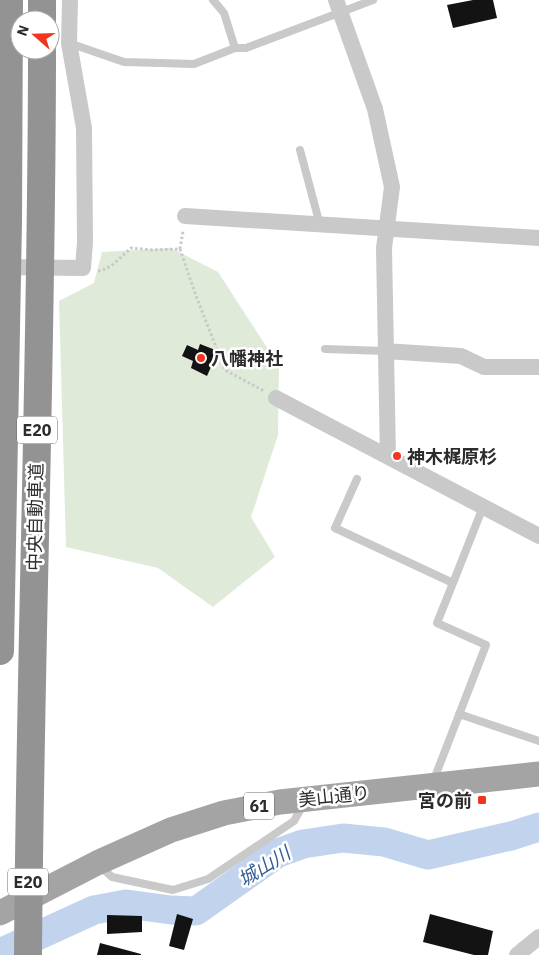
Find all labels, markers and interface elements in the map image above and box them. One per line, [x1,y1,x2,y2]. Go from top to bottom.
north arrow [10,10,60,60]
text: N [13,23,33,38]
place label: 八幡神社 [211,347,283,370]
marker: 八幡神社 [195,352,207,364]
road number: E20 [17,416,57,444]
place label: 神木梶原杉 [407,445,497,468]
marker: 神木梶原杉 [391,450,403,462]
street label: 中央自動車道 [23,463,47,571]
street label: 美山通り [297,781,371,811]
place label: 宮の前 [418,789,472,812]
road number: 61 [244,792,274,819]
marker: 宮の前 [476,794,488,806]
water label: 城山川 [233,840,296,891]
road number: E20 [8,869,48,896]

